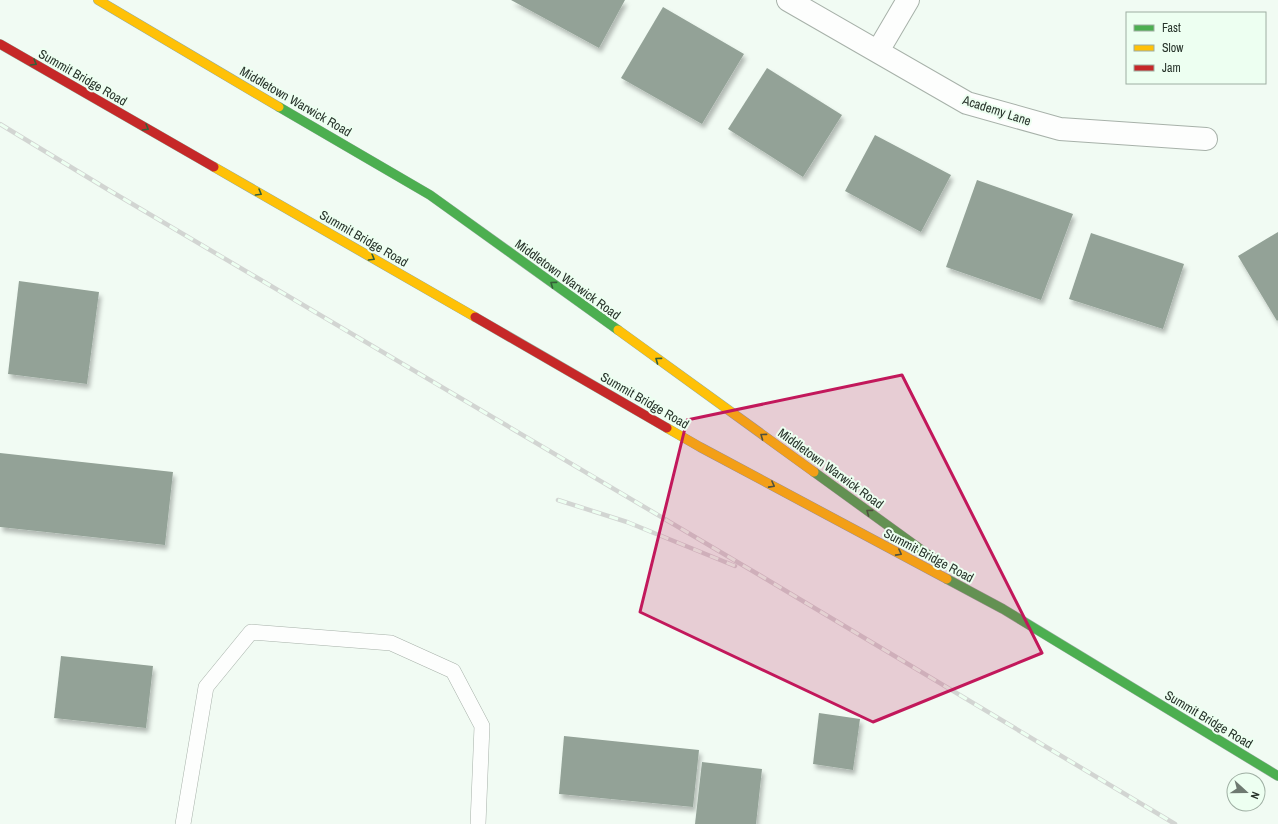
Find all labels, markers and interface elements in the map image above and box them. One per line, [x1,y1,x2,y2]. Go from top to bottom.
legend [1126,12,1266,84]
text: Fast [1162,20,1181,36]
text: Slow [1162,40,1184,56]
street label: Summit Bridge Road [35,45,130,110]
one-way arrow [30,58,37,65]
text: Jam [1162,60,1181,76]
street label: Middletown Warwick Road [237,62,355,140]
street label: Academy Lane [959,91,1033,130]
one-way arrow [142,123,149,130]
one-way arrow [255,188,262,195]
street label: Summit Bridge Road [316,206,411,271]
street label: Middletown Warwick Road [512,235,624,323]
one-way arrow [368,253,375,260]
one-way arrow [550,282,557,289]
one-way arrow [655,357,662,365]
street label: Summit Bridge Road [597,368,692,433]
street label: Middletown Warwick Road [775,424,887,512]
one-way arrow [761,434,768,441]
one-way arrow [767,481,775,488]
one-way arrow [866,509,873,517]
street label: Summit Bridge Road [881,525,977,586]
one-way arrow [894,548,902,556]
street label: Summit Bridge Road [1162,687,1256,752]
north arrow [1226,772,1266,812]
text: N [1248,790,1263,801]

